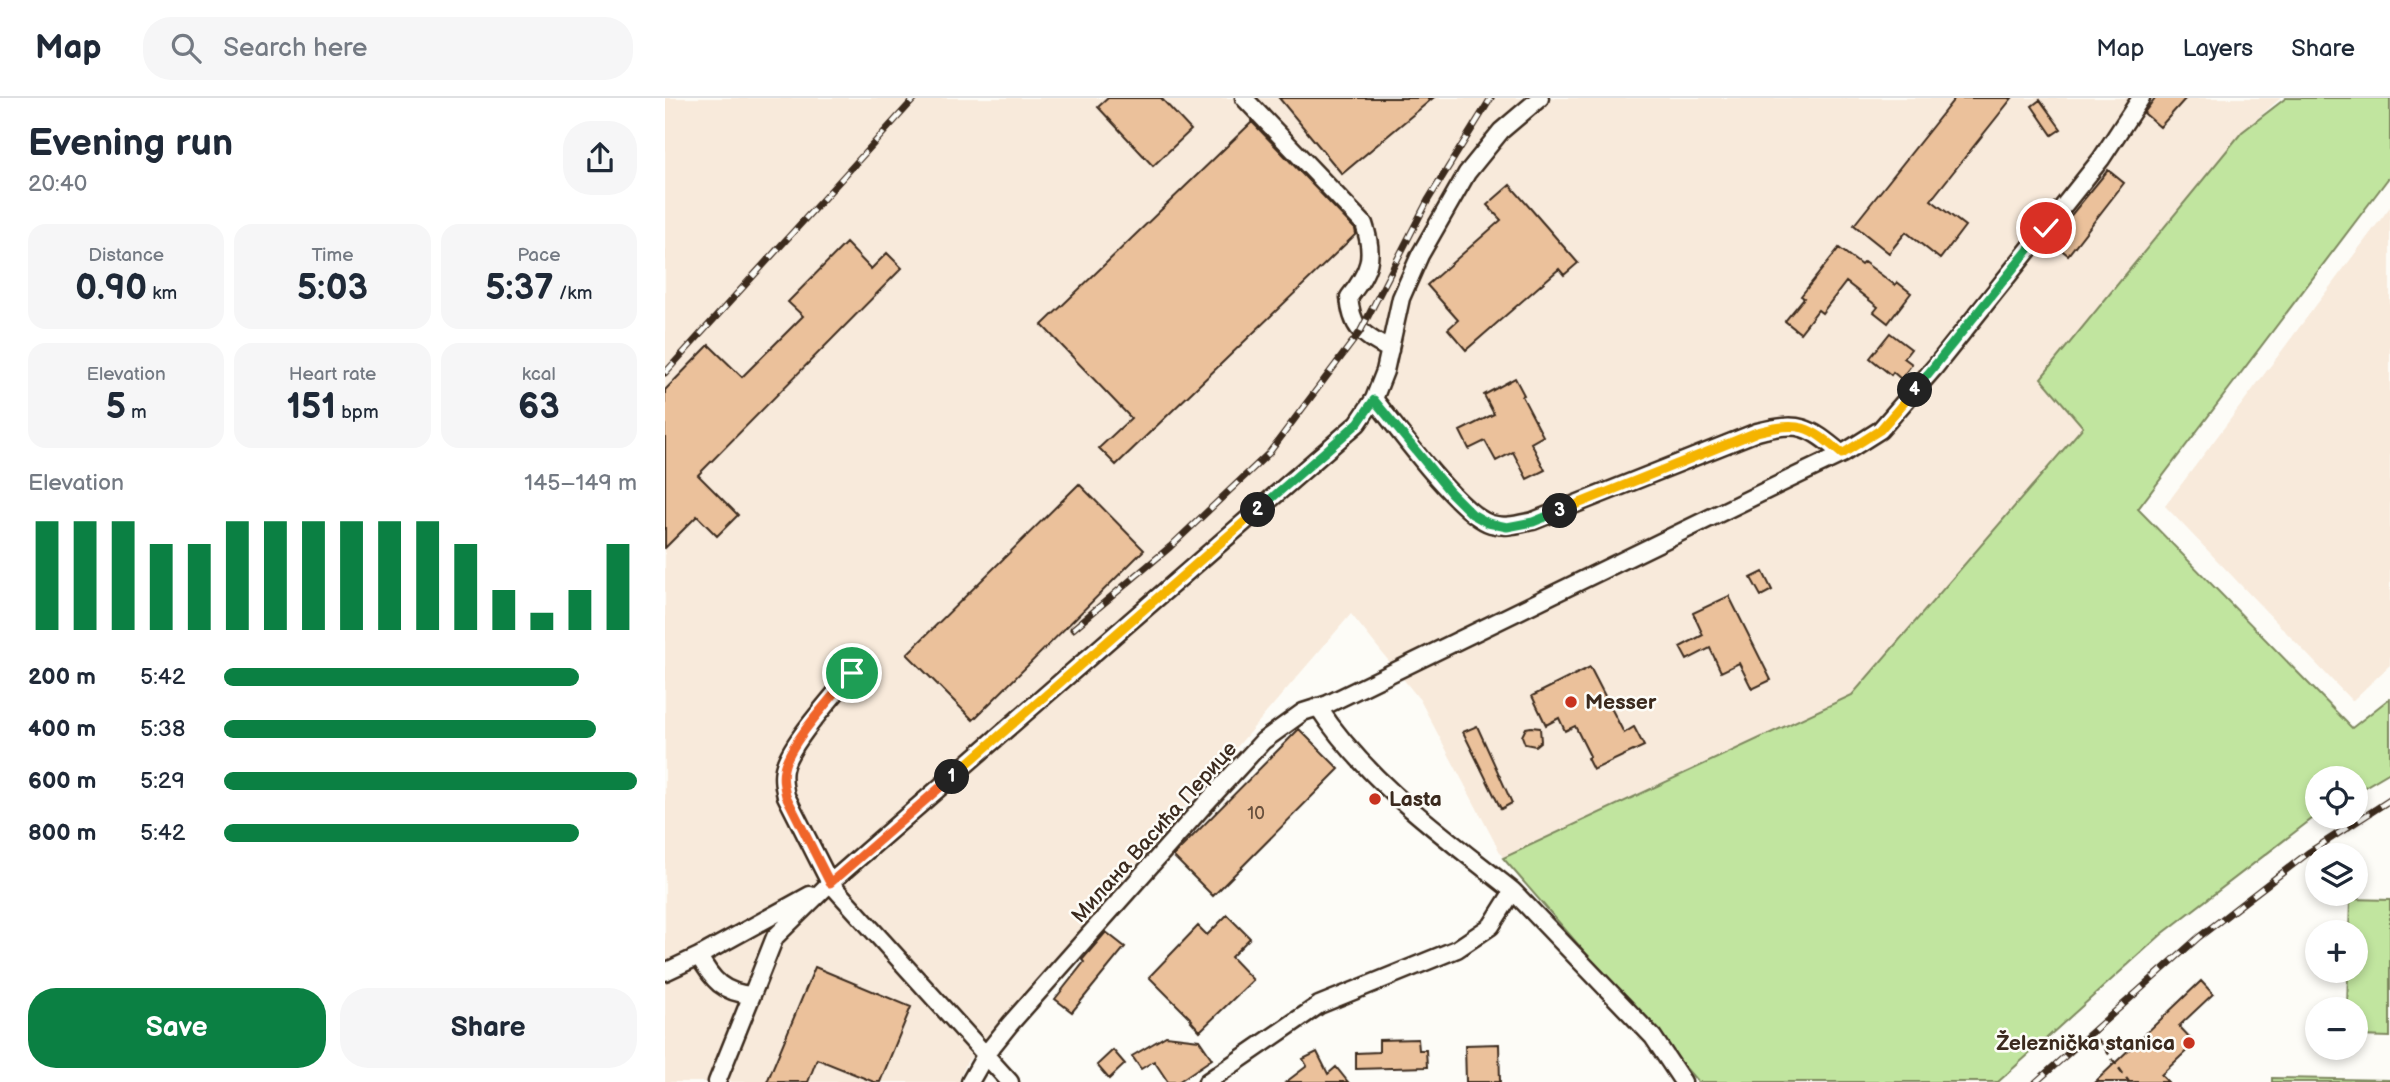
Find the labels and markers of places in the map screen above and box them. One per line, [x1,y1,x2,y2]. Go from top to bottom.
pin [2016,198,2076,258]
pin: 4 [1897,372,1933,408]
pin: 2 [1241,492,1275,528]
pin: 3 [1543,494,1577,528]
pin [822,643,882,703]
place label: Messer [1585,690,1657,715]
marker: Messer [1563,694,1579,710]
pin: 1 [935,760,969,794]
place label: Lasta [1389,787,1442,812]
marker: Lasta [1367,791,1383,807]
place label: Železnička stanica [1996,1030,2175,1056]
marker: Železnička stanica [2181,1035,2197,1051]

